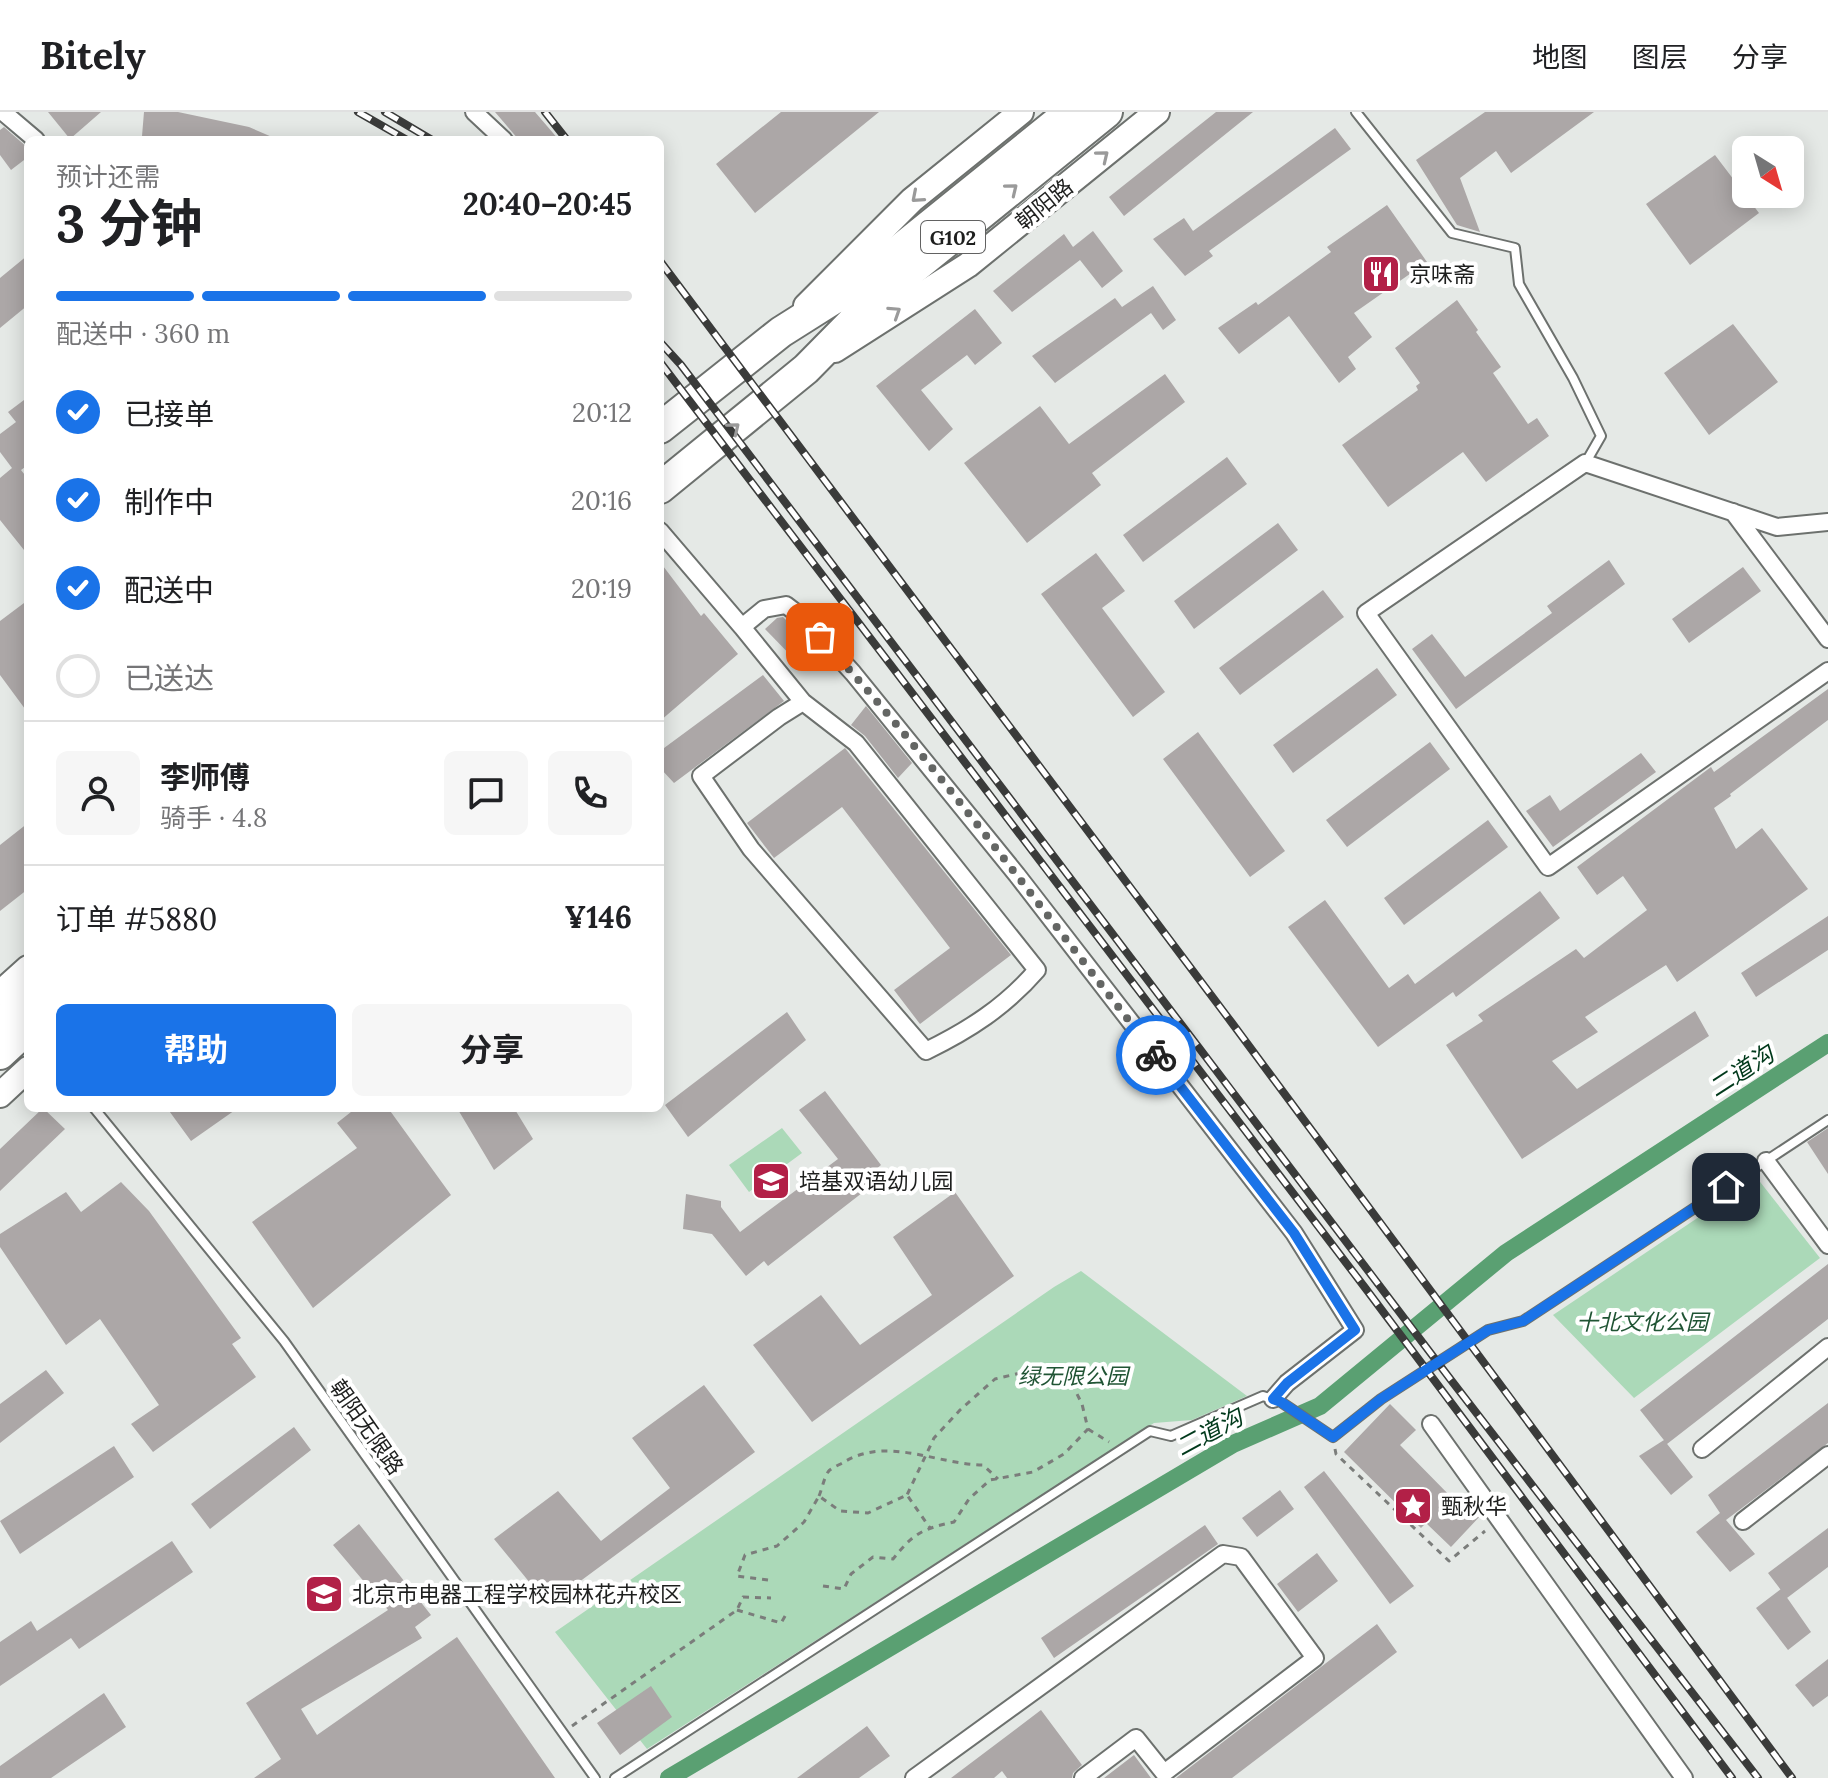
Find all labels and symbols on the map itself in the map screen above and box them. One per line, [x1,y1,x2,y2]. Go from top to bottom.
north arrow [1732,136,1804,208]
one-way arrow [1094,151,1108,166]
street label: 朝阳路 [1010,172,1078,236]
one-way arrow [1003,184,1017,199]
one-way arrow [911,187,926,201]
road number: G102 [921,221,985,253]
restaurant icon: 京味斋 [1360,253,1402,295]
place label: 京味斋 [1409,260,1475,288]
one-way arrow [887,306,901,321]
one-way arrow [725,423,739,438]
pin [786,603,854,671]
courier [1116,1015,1196,1095]
water label: 二道沟 [1702,1037,1782,1104]
pin [1692,1153,1760,1221]
school or university icon: 培基双语幼儿园 [750,1160,792,1202]
place label: 培基双语幼儿园 [799,1167,953,1195]
park label: 十北文化公园 [1576,1308,1711,1336]
park label: 绿无限公园 [1018,1362,1131,1390]
street label: 朝阳无限路 [324,1374,410,1480]
water label: 二道沟 [1170,1400,1251,1463]
place icon: 甄秋华 [1392,1485,1434,1527]
place label: 甄秋华 [1441,1492,1507,1520]
school or university icon: 北京市电器工程学校园林花卉校区 [303,1573,345,1615]
place label: 北京市电器工程学校园林花卉校区 [352,1580,682,1608]

